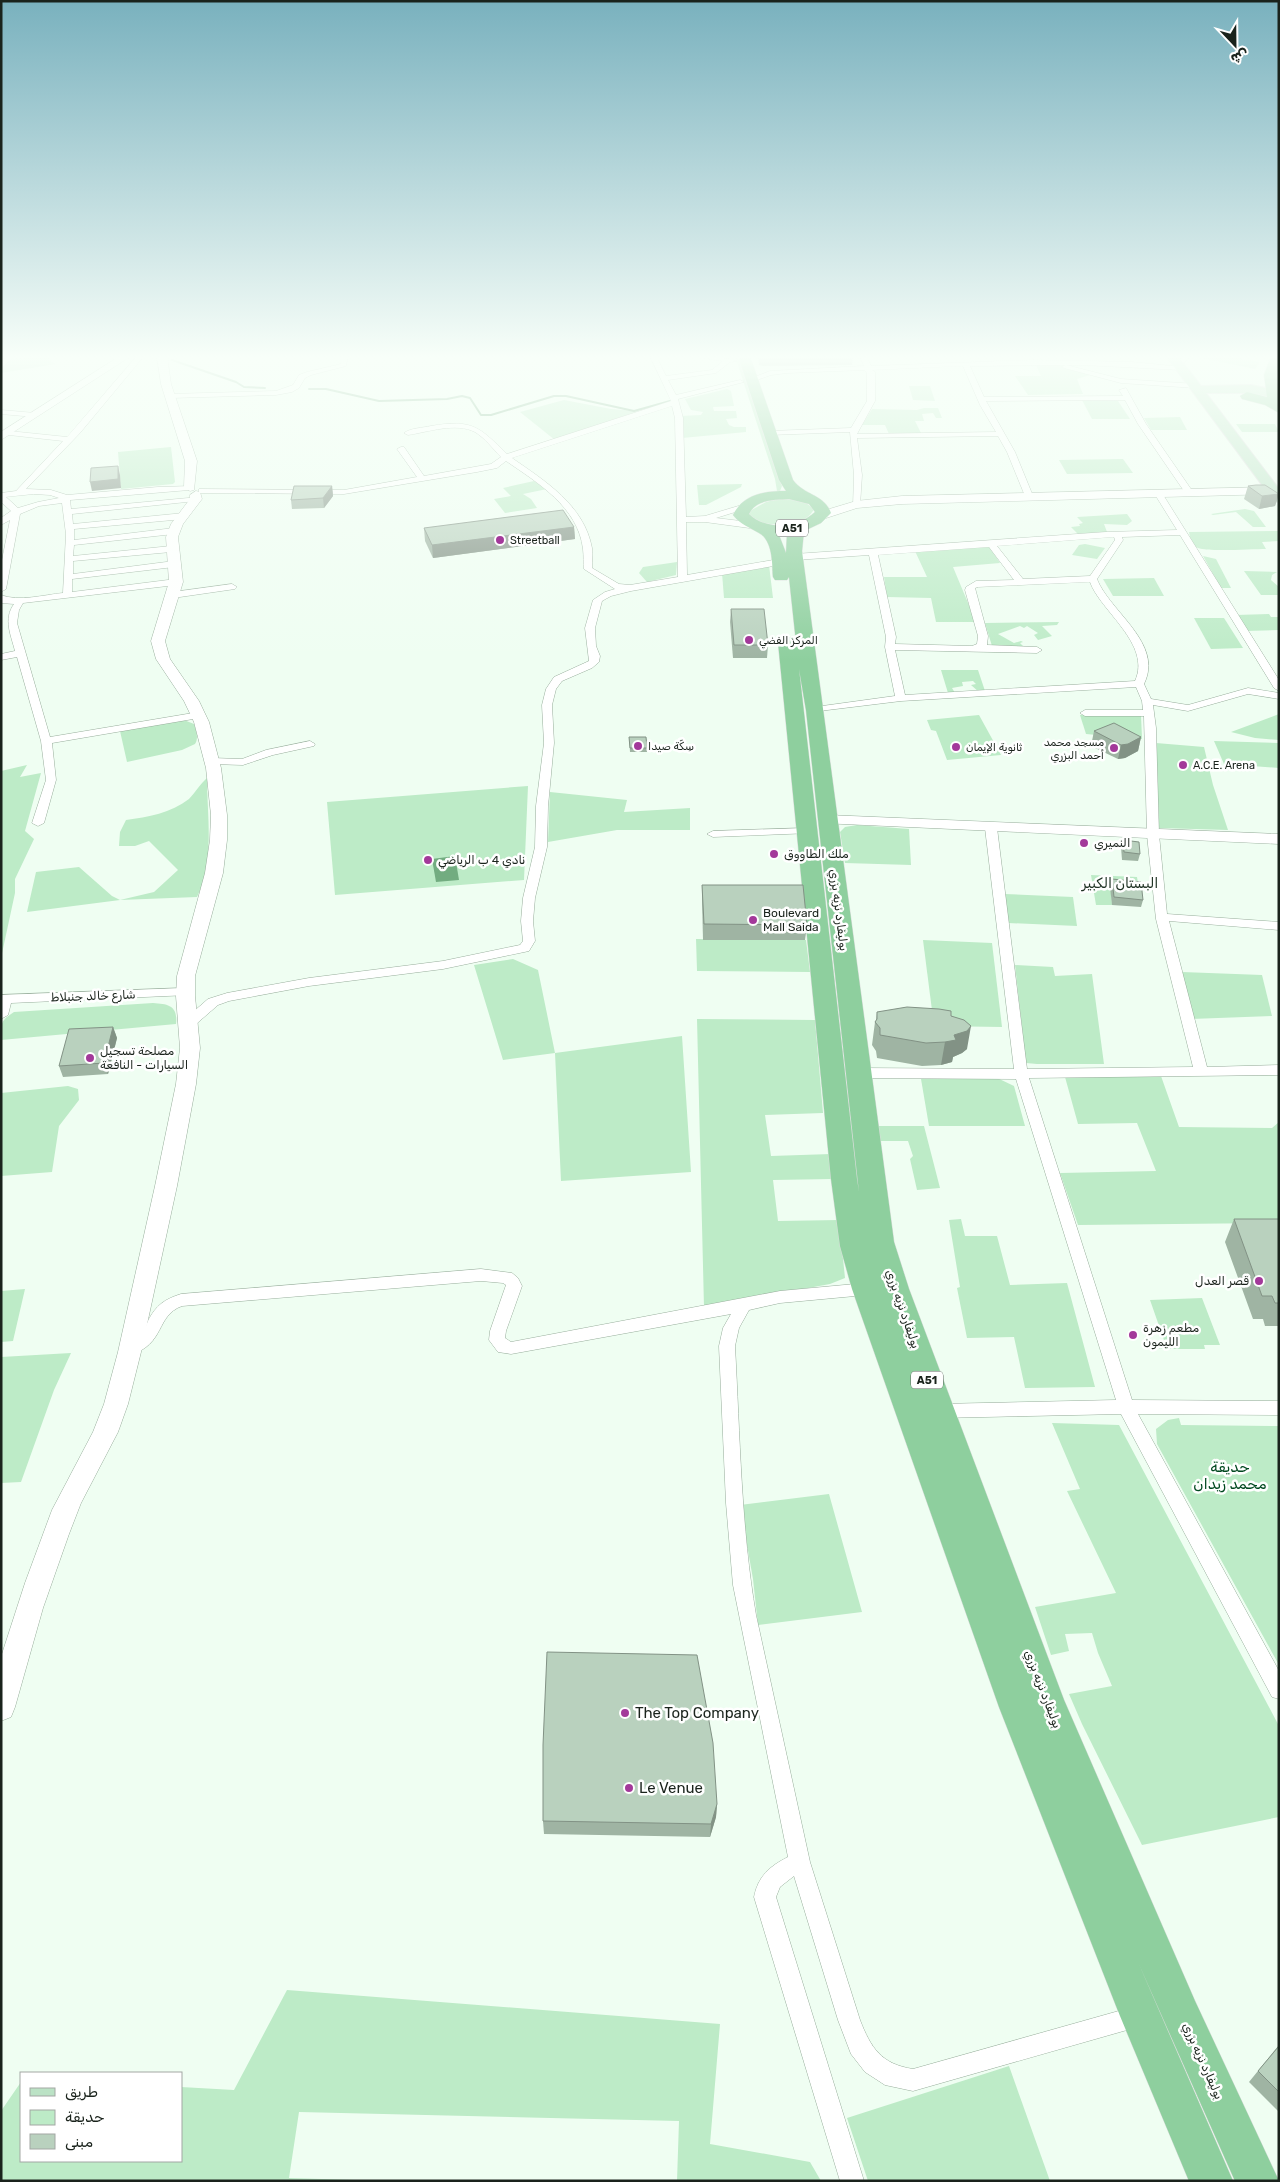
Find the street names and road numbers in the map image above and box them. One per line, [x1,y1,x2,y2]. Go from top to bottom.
road number: A51 [776,520,808,536]
street label: بوليفارد نزيه بزري [826,868,851,952]
street label: شارع خالد جنبلاط [50,988,136,1006]
street label: بوليفارد نزيه بزري [882,1268,923,1351]
road number: A51 [911,1372,943,1388]
street label: بوليفارد نزيه بزري [1021,1648,1064,1730]
street label: بوليفارد نزيه بزري [1179,2021,1226,2102]

